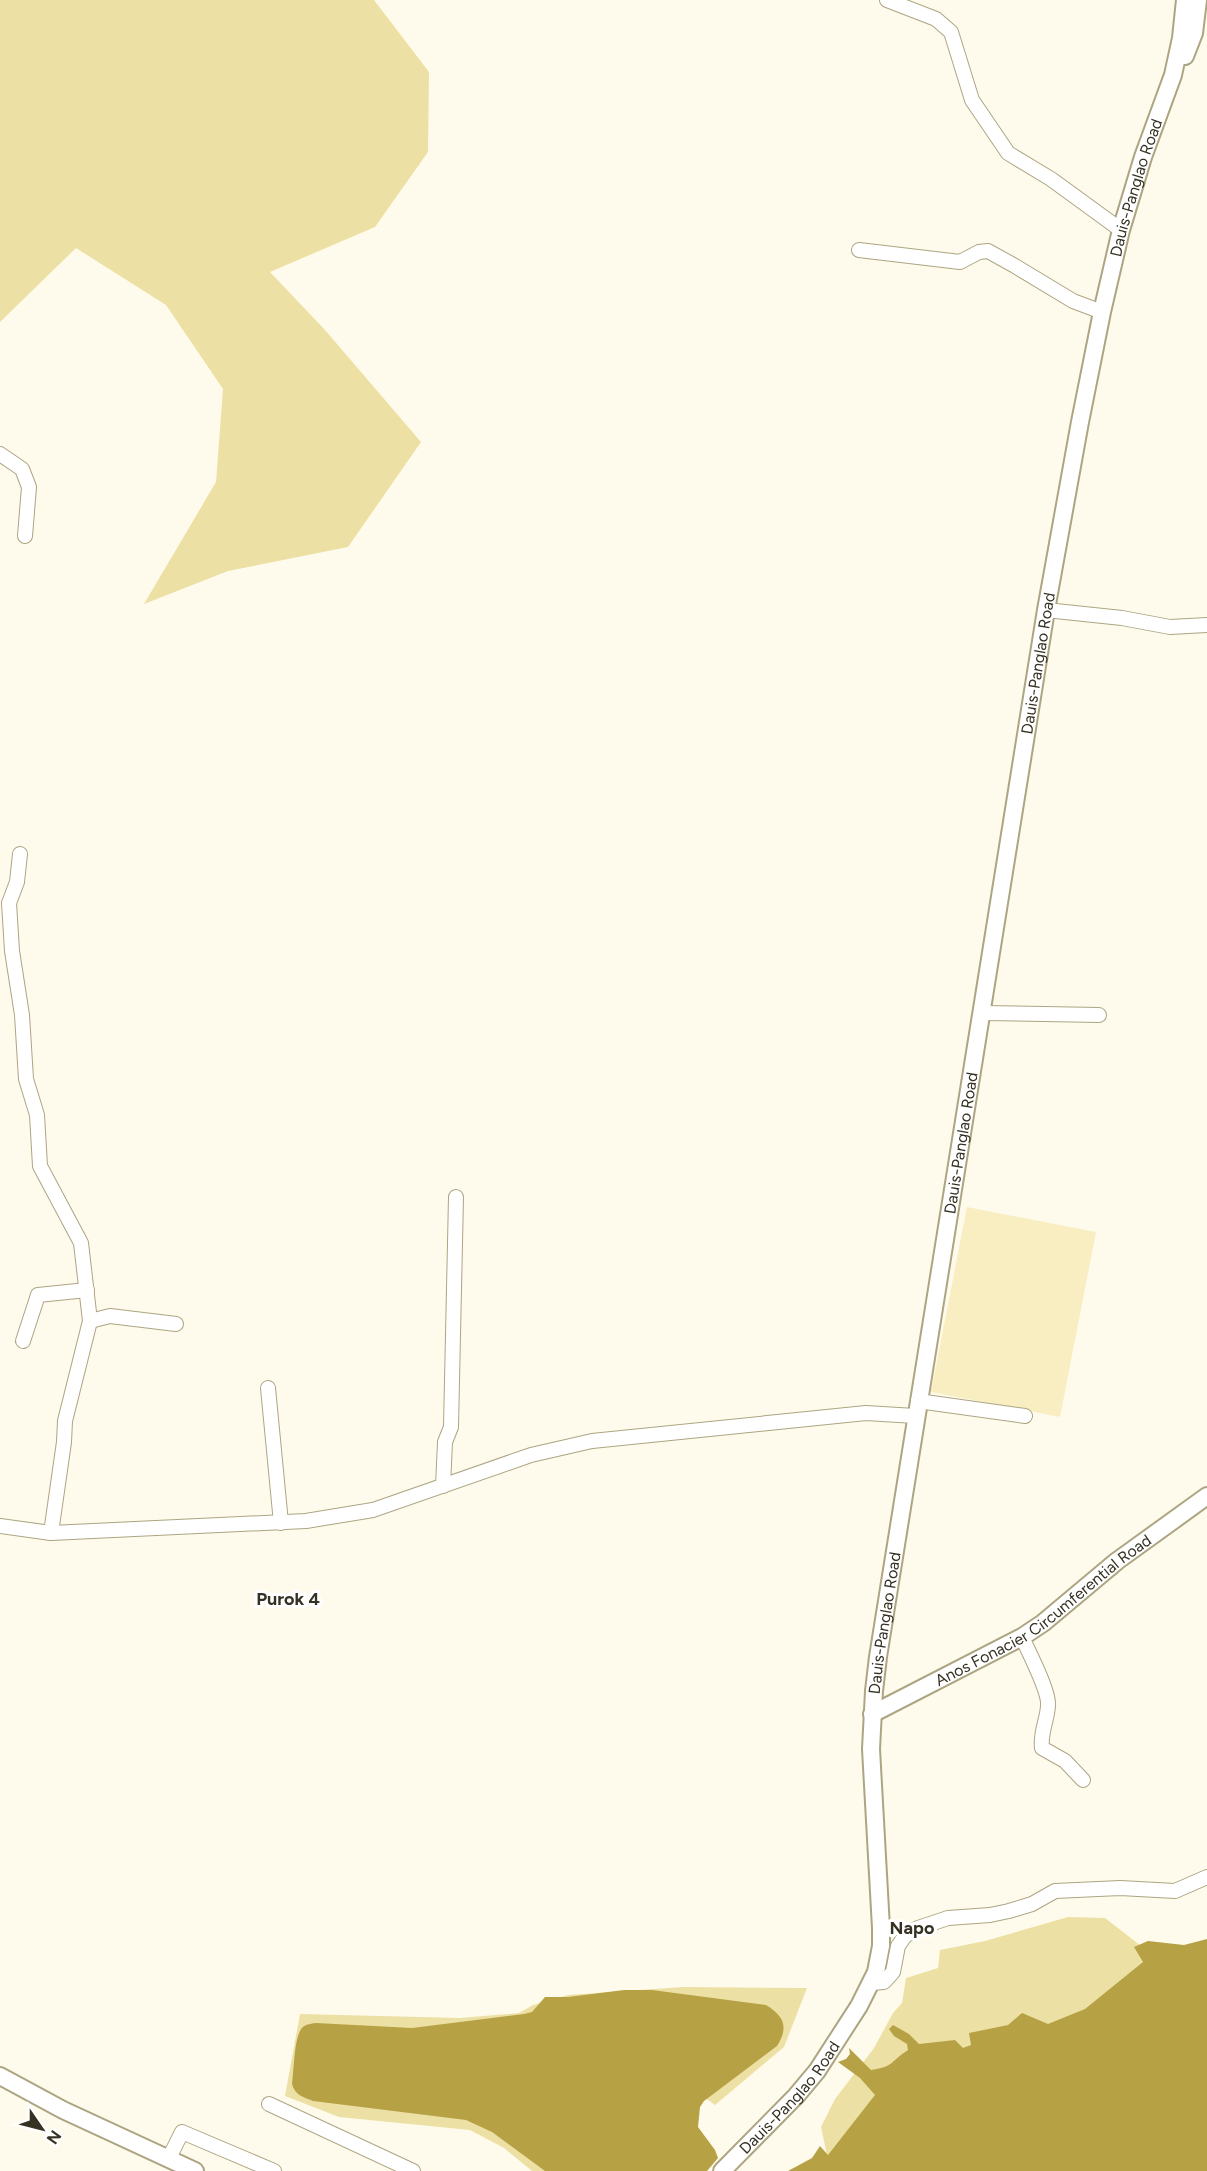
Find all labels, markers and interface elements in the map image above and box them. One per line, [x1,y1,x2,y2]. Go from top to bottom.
street label: Dauis-Panglao Road [1106,116,1166,259]
street label: Dauis-Panglao Road [1017,591,1059,736]
street label: Dauis-Panglao Road [940,1071,982,1215]
street label: Anos Fonacier Circumferential Road [932,1531,1155,1690]
street label: Dauis-Panglao Road [865,1551,905,1695]
district label: Purok 4 [256,1588,320,1610]
district label: Napo [890,1917,934,1939]
street label: Dauis-Panglao Road [735,2038,844,2158]
north arrow [12,2099,72,2159]
text: N [43,2127,65,2148]

